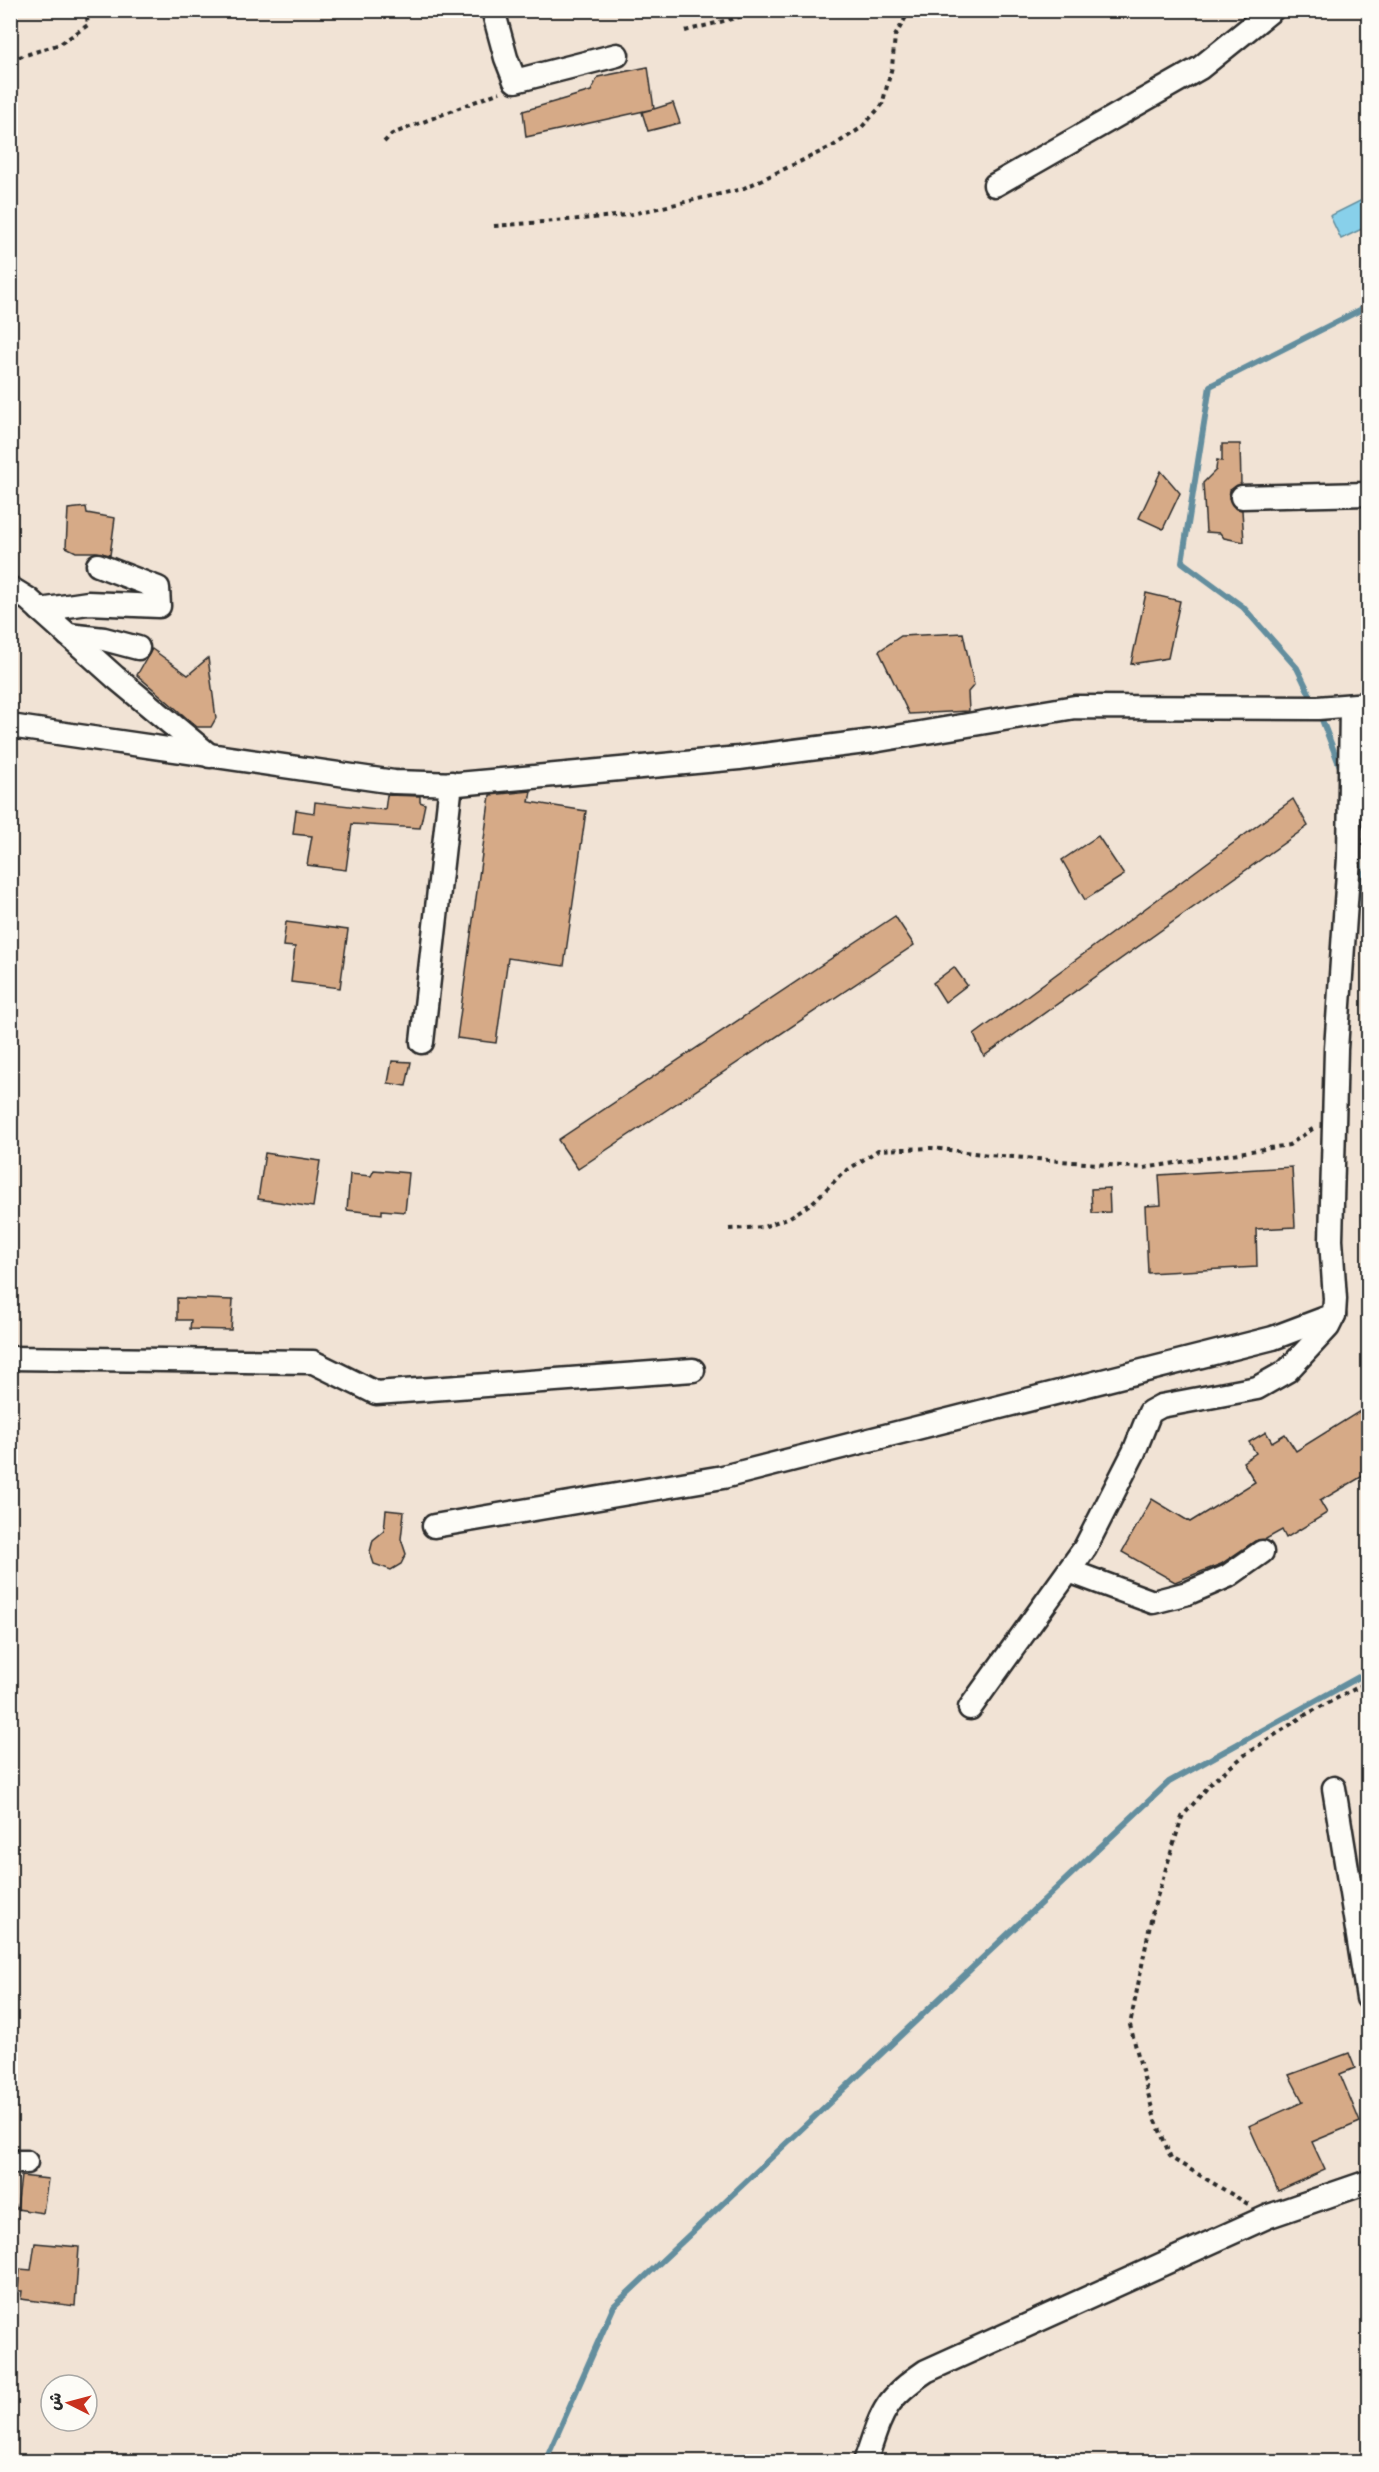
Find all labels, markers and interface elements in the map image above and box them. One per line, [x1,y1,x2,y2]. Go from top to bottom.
north arrow [39,2373,99,2433]
text: ش [42,2392,65,2411]

